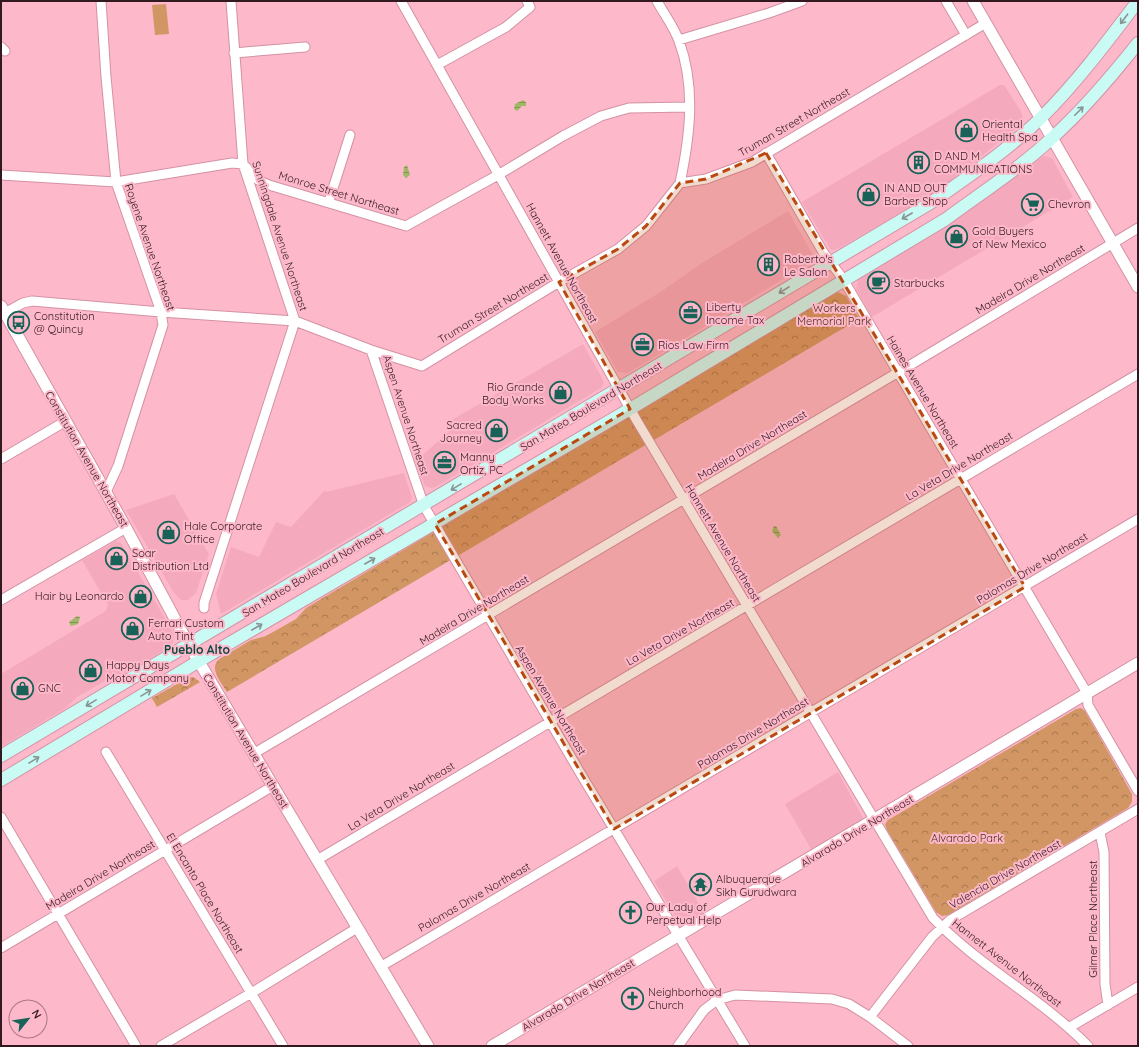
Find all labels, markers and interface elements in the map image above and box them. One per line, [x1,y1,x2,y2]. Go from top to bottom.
one-way arrow [1120,13,1129,24]
street label: Truman Street Northeast [736,84,852,160]
one-way arrow [1074,106,1084,116]
shop icon: Oriental Health Spa [953,117,979,143]
place label: Oriental Health Spa [982,117,1038,144]
building icon: D AND M COMMUNICATIONS [906,149,932,175]
place label: D AND M COMMUNICATIONS [934,149,1032,176]
street label: Sunningdale Avenue Northeast [249,159,311,313]
street label: Monroe Street Northeast [277,168,401,218]
shop icon: IN AND OUT Barber Shop [855,181,881,207]
place label: IN AND OUT Barber Shop [884,181,948,208]
street label: Royene Avenue Northeast [122,182,178,313]
supermarket icon: Chevron [1020,191,1046,217]
place label: Chevron [1048,197,1090,211]
street label: Hannett Avenue Northeast [523,200,601,326]
one-way arrow [901,213,913,221]
shop icon: Gold Buyers of New Mexico [943,224,969,250]
place label: Gold Buyers of New Mexico [972,224,1047,251]
street label: Madeira Drive Northeast [973,241,1087,317]
building icon: Roberto's Le Salon [755,252,781,278]
place label: Roberto's Le Salon [784,252,833,279]
street label: Truman Street Northeast [435,269,551,347]
cafe icon: Starbucks [865,270,891,296]
place label: Starbucks [894,276,944,290]
one-way arrow [779,286,790,294]
office icon: Liberty Income Tax [677,300,703,326]
place label: Liberty Income Tax [706,300,764,327]
park label: Workers Memorial Park [797,301,871,328]
bus stop icon: Constitution @ Quincy [5,309,31,335]
place label: Constitution @ Quincy [34,309,95,336]
office icon: Rios Law Firm [630,332,656,358]
street label: Haines Avenue Northeast [884,333,962,451]
place label: Rios Law Firm [658,338,729,352]
street label: Aspen Avenue Northeast [380,353,432,477]
street label: San Mateo Boulevard Northeast [518,358,665,454]
place label: Rio Grande Body Works [482,380,544,407]
shop icon: Rio Grande Body Works [547,380,573,406]
street label: Constitution Avenue Northeast [42,388,132,530]
street label: Madeira Drive Northeast [695,407,809,483]
place label: Sacred Journey [440,418,482,445]
shop icon: Sacred Journey [484,418,510,444]
street label: La Veta Drive Northeast [903,428,1015,504]
office icon: Manny Ortiz, PC [432,450,458,476]
place label: Manny Ortiz, PC [460,450,503,477]
street label: Hannett Avenue Northeast [682,481,764,605]
one-way arrow [450,483,462,491]
shop icon: Hale Corporate Office [156,519,182,545]
place label: Hale Corporate Office [184,519,262,546]
street label: San Mateo Boulevard Northeast [240,524,387,620]
street label: Palomas Drive Northeast [974,529,1090,607]
shop icon: Soar Distribution Ltd [104,546,130,572]
place label: Soar Distribution Ltd [132,546,209,573]
one-way arrow [364,557,376,565]
street label: Madeira Drive Northeast [417,572,531,648]
shop icon: Hair by Leonardo [127,583,153,609]
place label: Hair by Leonardo [35,589,124,603]
street label: La Veta Drive Northeast [624,595,737,669]
shop icon: Ferrari Custom Auto Tint [120,616,146,642]
place label: Ferrari Custom Auto Tint [148,616,224,643]
one-way arrow [251,622,263,630]
district label: Pueblo Alto [164,642,231,657]
street label: Aspen Avenue Northeast [513,642,590,758]
shop icon: Happy Days Motor Company [77,658,103,684]
place label: Happy Days Motor Company [106,658,189,685]
street label: Constitution Avenue Northeast [200,671,292,811]
shop icon: GNC [10,675,36,701]
place label: GNC [38,681,61,695]
one-way arrow [140,689,151,697]
street label: Palomas Drive Northeast [695,694,811,772]
one-way arrow [85,699,97,707]
one-way arrow [28,756,40,764]
street label: La Veta Drive Northeast [345,758,457,834]
street label: Alvarado Drive Northeast [798,792,916,870]
street label: El Encanto Place Northeast [164,830,247,956]
park label: Alvarado Park [931,831,1003,845]
street label: Valencia Drive Northeast [947,836,1064,912]
street label: Madeira Drive Northeast [43,837,157,913]
street label: Palomas Drive Northeast [415,859,533,935]
street label: Gilmer Place Northeast [1086,860,1100,978]
temple icon: Albuquerque Sikh Gurudwara [687,872,713,898]
place label: Albuquerque Sikh Gurudwara [716,872,796,899]
church icon: Our Lady of Perpetual Help [617,900,643,926]
place label: Our Lady of Perpetual Help [646,900,722,927]
street label: Hannett Avenue Northeast [949,916,1065,1010]
street label: Alvarado Drive Northeast [519,956,637,1034]
church icon: Neighborhood Church [619,985,645,1011]
place label: Neighborhood Church [648,985,721,1012]
north arrow [8,999,48,1039]
text: N [29,1007,45,1021]

